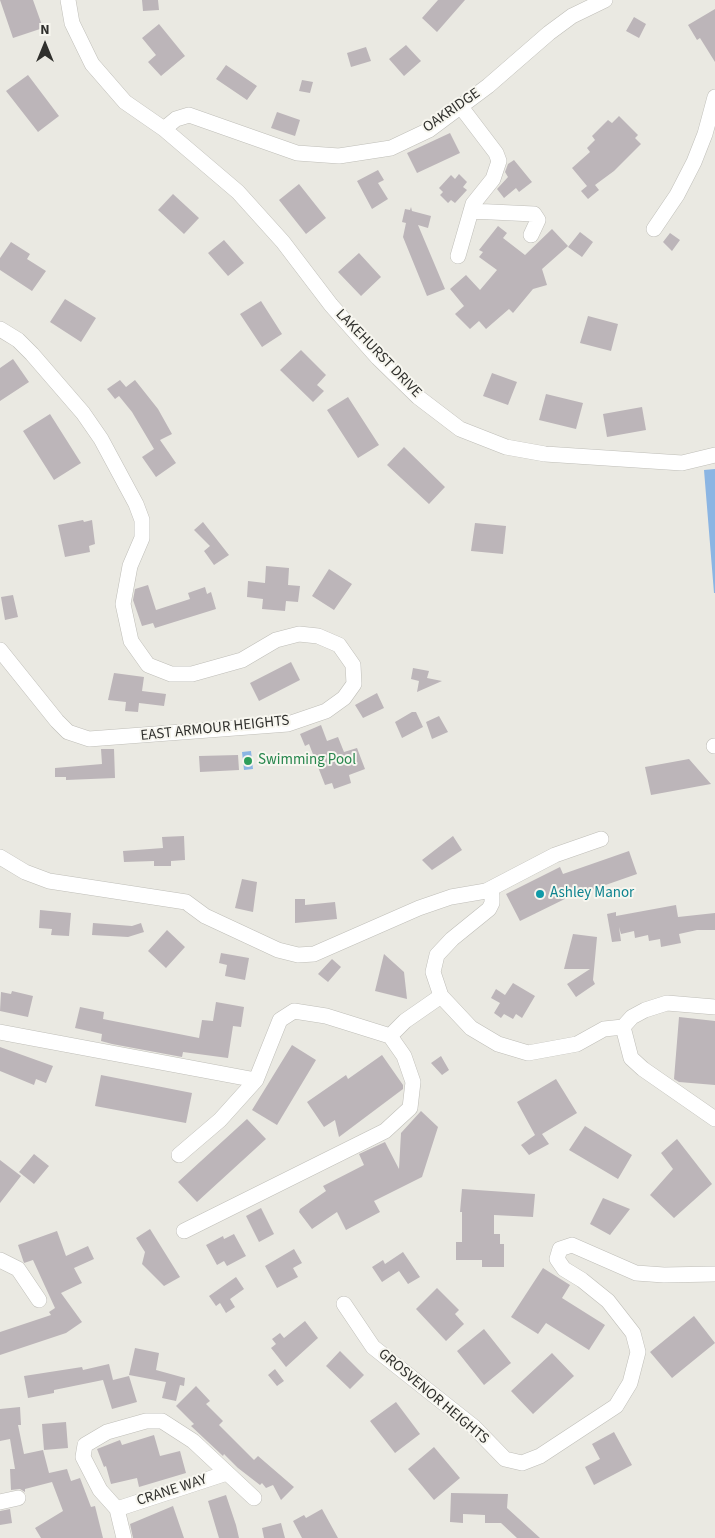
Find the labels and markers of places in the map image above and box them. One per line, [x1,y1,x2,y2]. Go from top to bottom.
place label: Swimming Pool [258,752,356,770]
marker: Swimming Pool [242,755,254,767]
place label: Ashley Manor [550,885,634,903]
marker: Ashley Manor [534,888,546,900]

